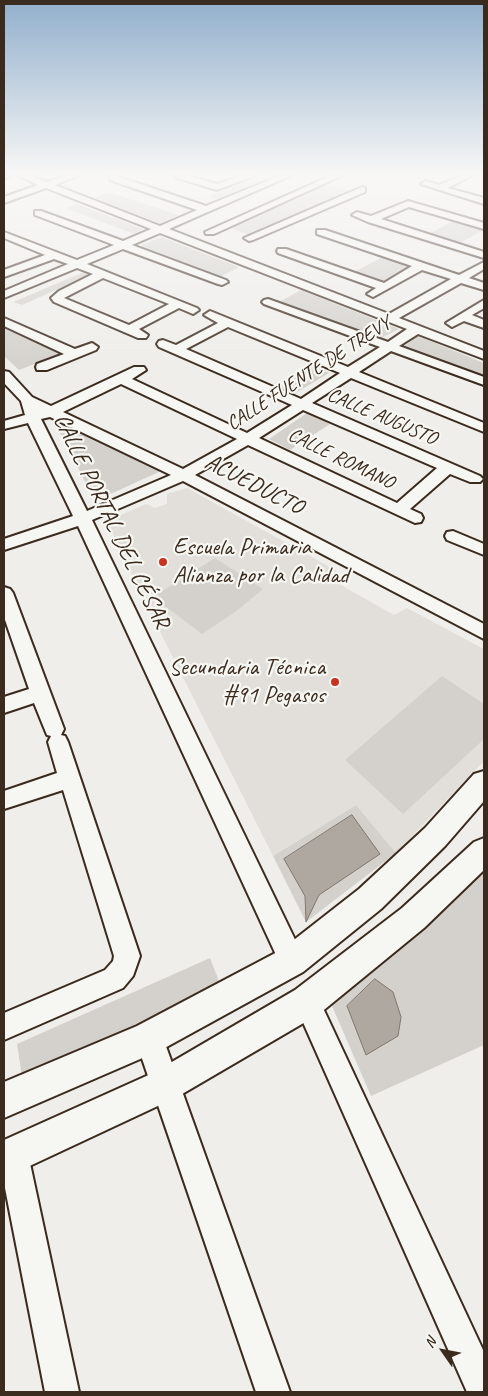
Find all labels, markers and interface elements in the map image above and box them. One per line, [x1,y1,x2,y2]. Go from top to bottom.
street label: CALLE FUENTE DE TREVY [222,312,396,436]
street label: CALLE AUGUSTO [324,383,440,451]
street label: CALLE PORTAL DEL CÉSAR [47,409,175,633]
street label: CALLE ROMANO [284,423,398,495]
street label: ACUEDUCTO [200,448,308,522]
place label: Escuela Primaria Alianza por la Calidad [173,534,349,590]
marker: Escuela Primaria Alianza por la Calidad [157,556,169,568]
place label: Secundaria Técnica #91 Pegasos [169,654,325,710]
marker: Secundaria Técnica #91 Pegasos [329,676,341,688]
north arrow [418,1326,468,1376]
text: N [421,1334,439,1351]

